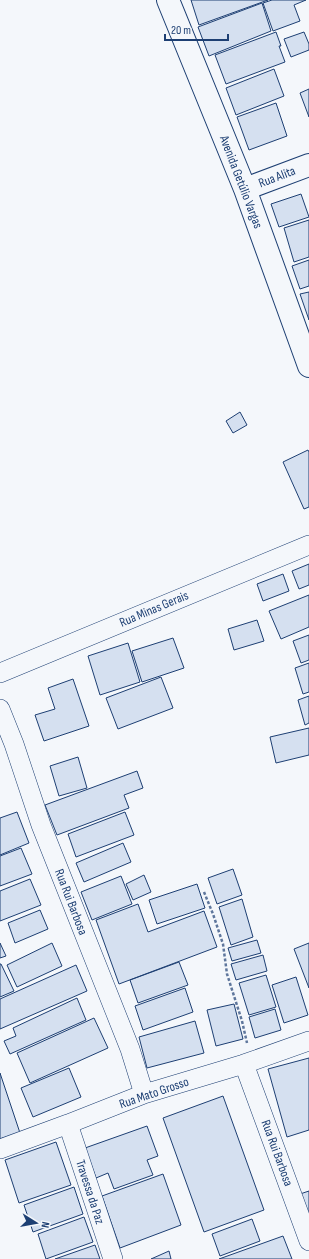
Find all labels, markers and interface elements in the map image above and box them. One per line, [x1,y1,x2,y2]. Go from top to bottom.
scale bar [165,16,228,42]
text: 20 m [171,23,191,38]
street label: Avenida Getúlio Vargas [216,132,266,231]
street label: Rua Alita [256,163,298,191]
street label: Rua Minas Gerais [117,587,191,631]
street label: Rua Rui Barbosa [51,867,91,937]
street label: Rua Mato Grosso [117,1074,191,1112]
street label: Rua Rui Barbosa [258,1118,296,1188]
street label: Travessa da Paz [72,1158,108,1226]
north arrow [16,1203,56,1243]
text: N [38,1221,52,1229]

